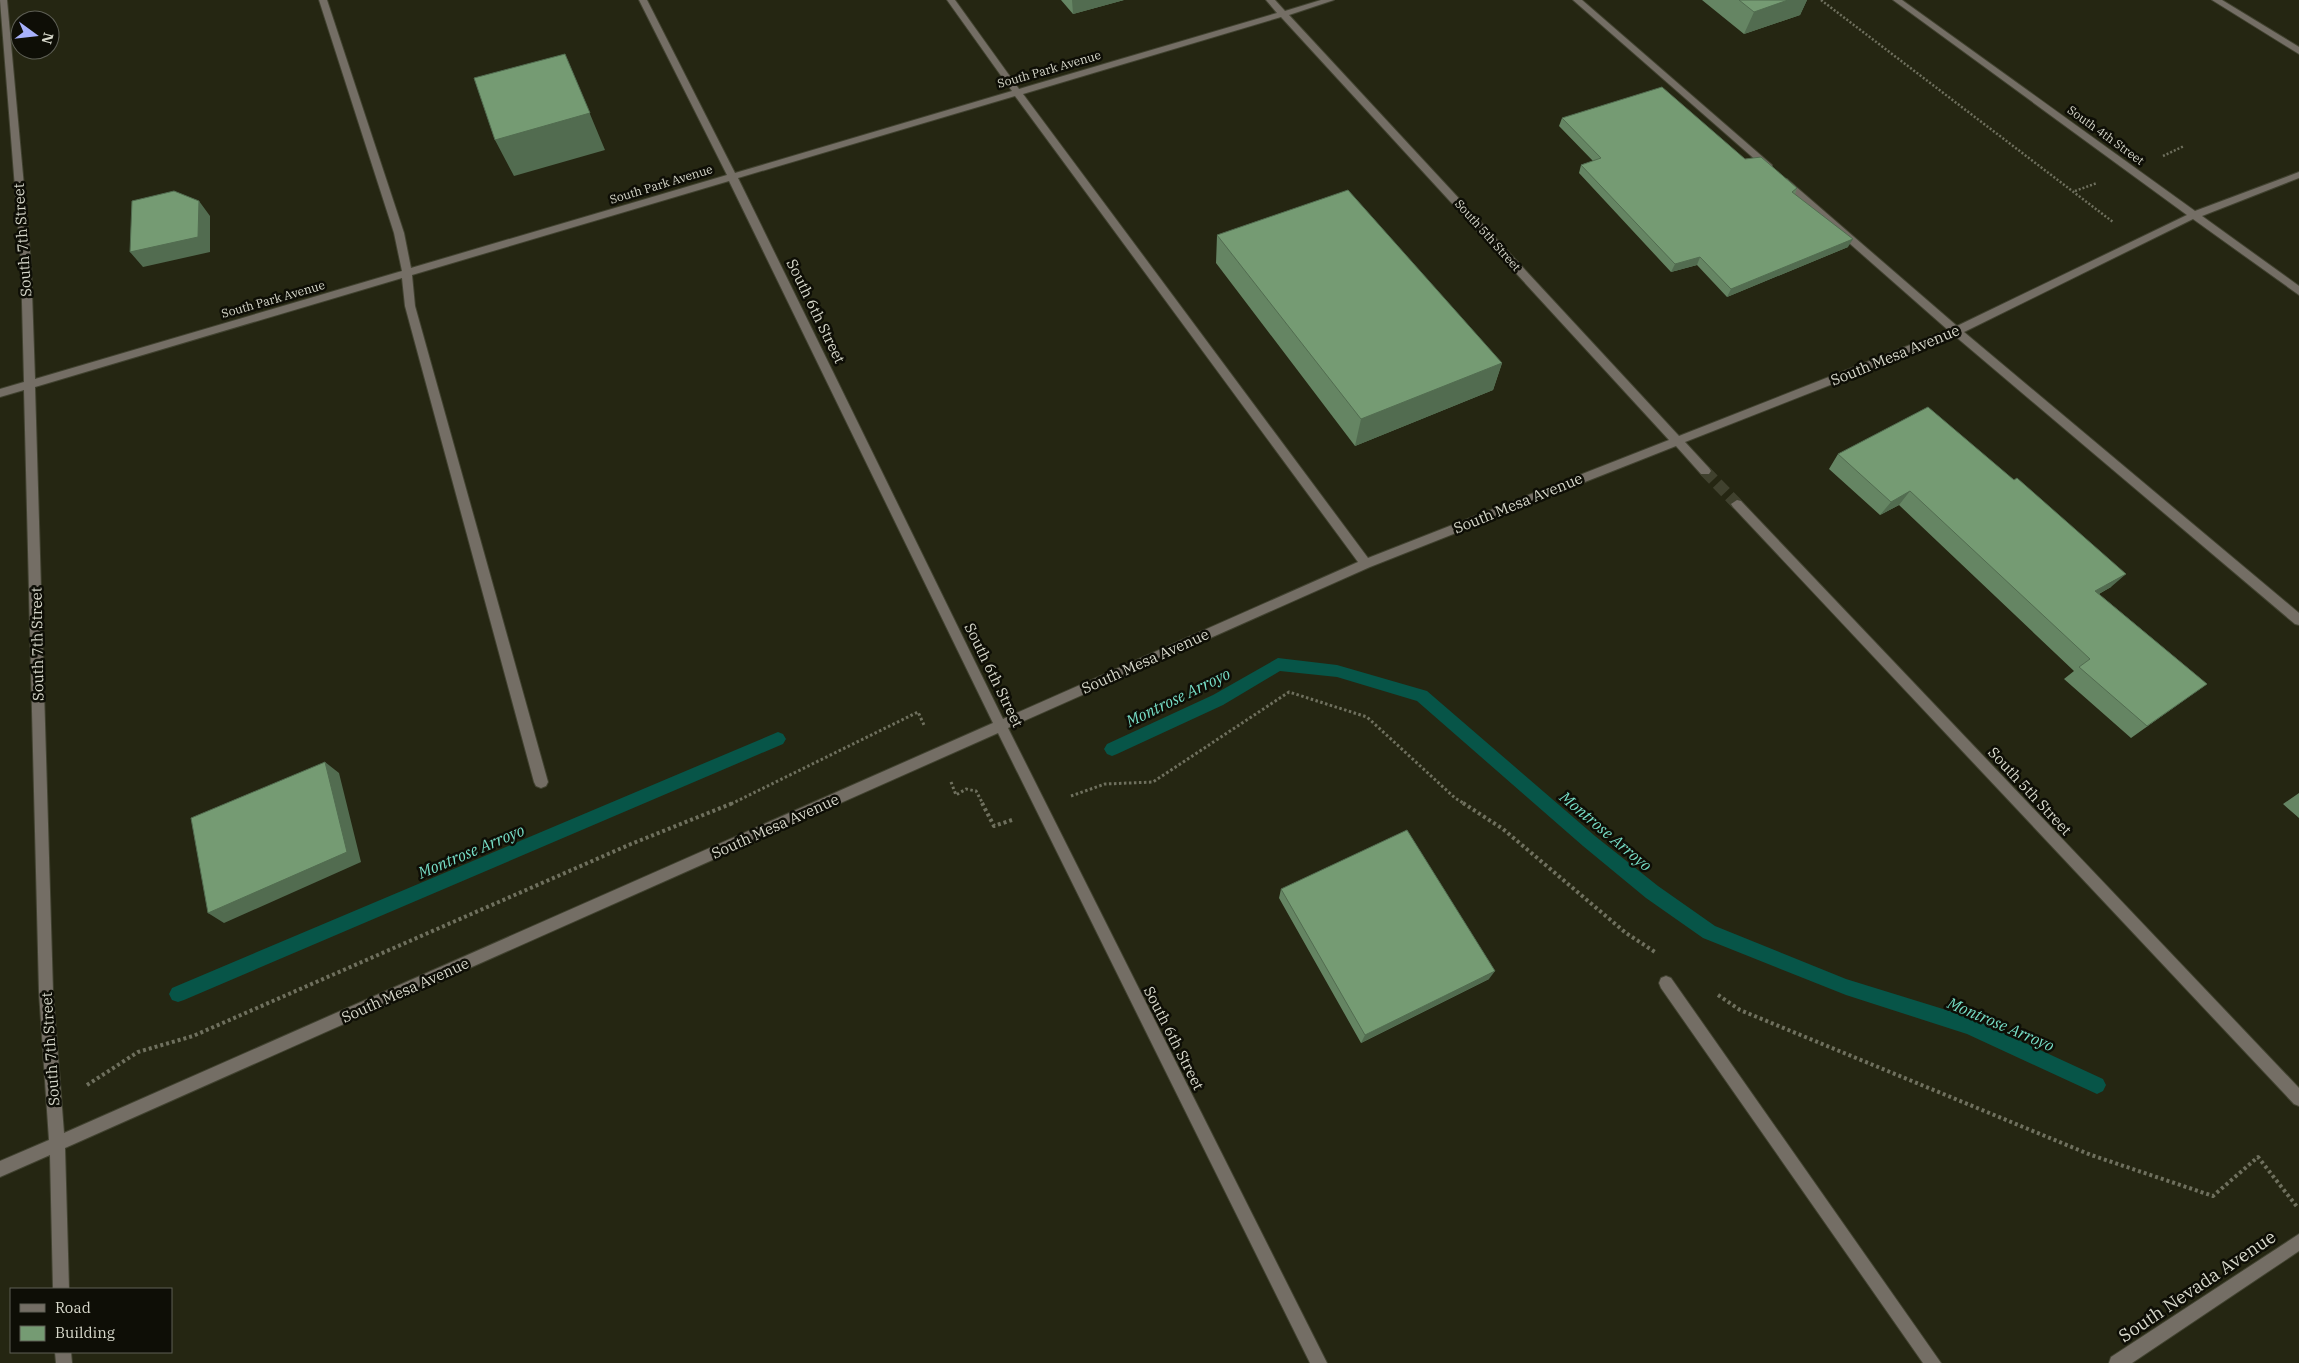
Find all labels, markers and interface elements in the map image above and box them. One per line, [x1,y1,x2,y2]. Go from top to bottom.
north arrow [10,10,60,60]
text: N [37,31,58,46]
street label: South Park Avenue [996,47,1102,91]
street label: South 4th Street [2065,102,2147,168]
street label: South Park Avenue [608,161,714,207]
street label: South 7th Street [9,182,35,298]
street label: South 5th Street [1452,196,1524,274]
street label: South 6th Street [782,256,850,366]
street label: South Park Avenue [220,277,326,321]
street label: South Mesa Avenue [1828,320,1962,390]
street label: South Mesa Avenue [1451,468,1585,538]
street label: South 7th Street [27,587,47,701]
street label: South 6th Street [960,620,1028,730]
street label: South Mesa Avenue [1078,624,1212,698]
water label: Montrose Arroyo [1122,663,1234,731]
street label: South 5th Street [1984,743,2076,839]
water label: Montrose Arroyo [1555,786,1656,875]
street label: South Mesa Avenue [708,789,842,863]
water label: Montrose Arroyo [414,820,527,883]
street label: South Mesa Avenue [338,953,472,1027]
street label: South 6th Street [1140,983,1208,1093]
street label: South 7th Street [37,991,63,1107]
water label: Montrose Arroyo [1944,992,2057,1055]
street label: South Nevada Avenue [2114,1225,2280,1347]
legend [10,1288,172,1353]
text: Road [55,1298,91,1317]
text: Building [55,1323,115,1342]

